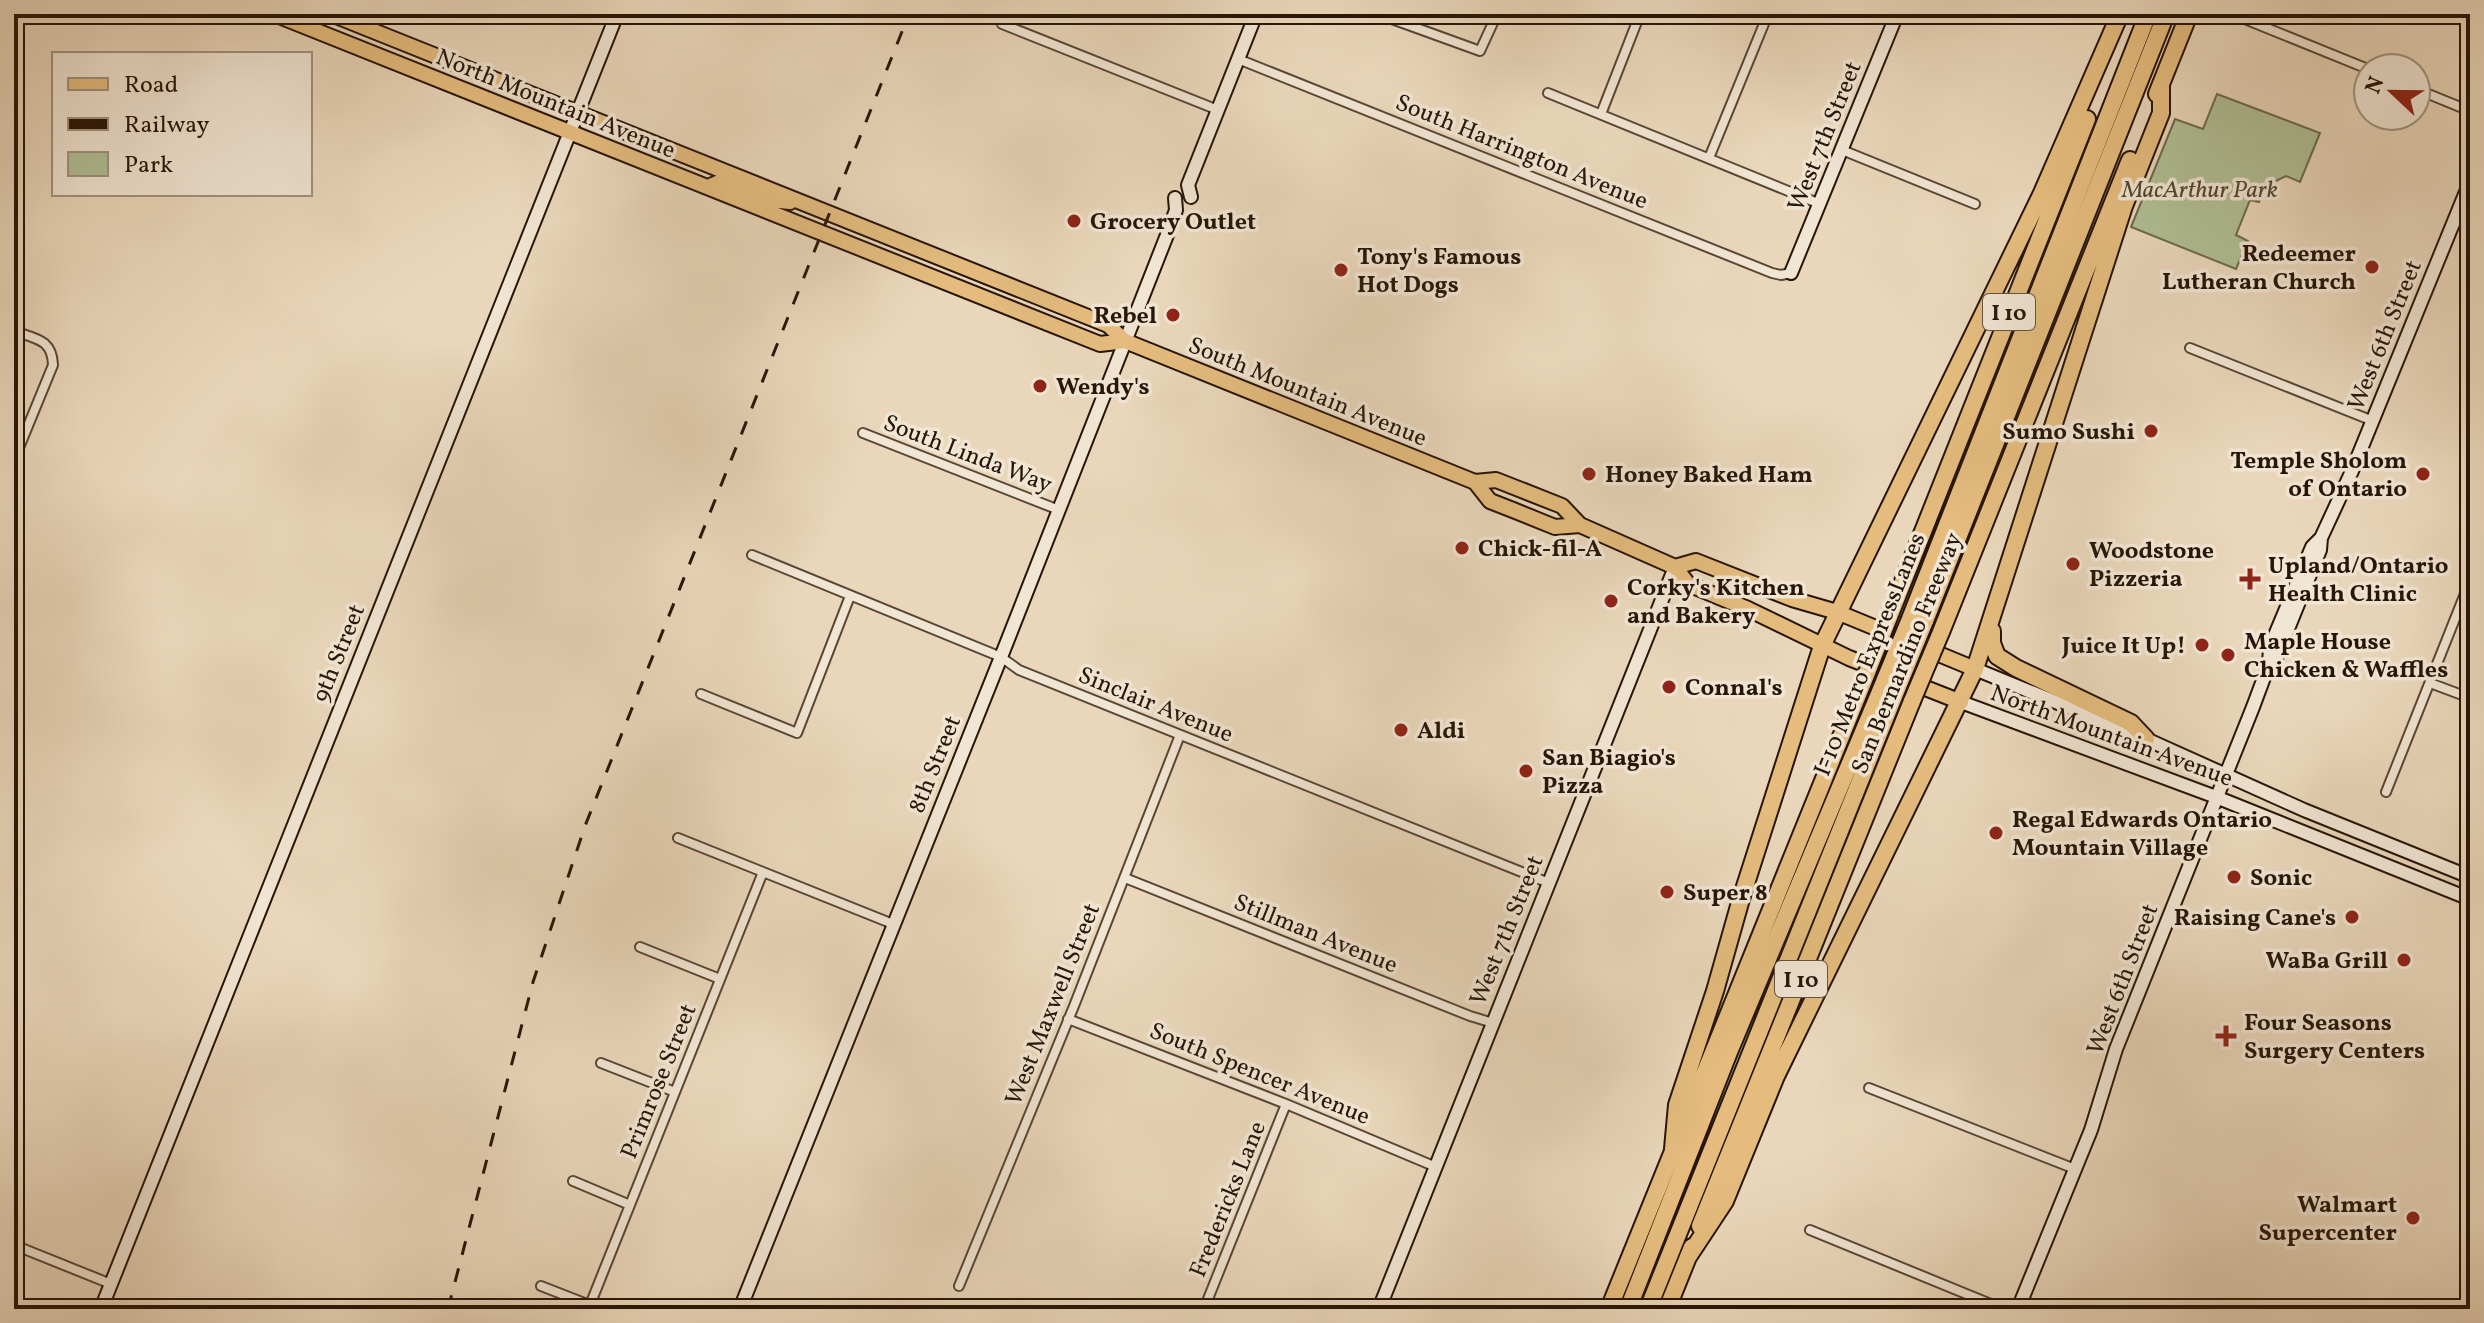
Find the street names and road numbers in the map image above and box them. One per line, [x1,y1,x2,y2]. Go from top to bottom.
street label: North Mountain Avenue [430,41,680,169]
street label: West 7th Street [1780,57,1871,217]
street label: South Harrington Avenue [1390,87,1653,219]
street label: West 6th Street [2340,255,2432,416]
road number: I 10 [1983,294,2035,330]
street label: South Mountain Avenue [1183,329,1432,456]
street label: South Linda Way [878,407,1057,503]
street label: I-10 Metro ExpressLanes [1806,528,1935,782]
street label: San Bernardino Freeway [1844,528,1972,780]
street label: 9th Street [305,600,375,708]
street label: Sinclair Avenue [1073,659,1238,752]
street label: North Mountain Avenue [1985,677,2237,797]
street label: 8th Street [901,711,971,819]
street label: West 7th Street [1462,851,1553,1011]
street label: Stillman Avenue [1228,886,1402,983]
street label: West Maxwell Street [998,899,1110,1111]
street label: West 6th Street [2079,899,2168,1060]
road number: I 10 [1775,961,1827,997]
street label: Primrose Street [613,999,706,1164]
street label: South Spencer Avenue [1144,1015,1375,1135]
street label: Fredericks Lane [1182,1117,1276,1283]

